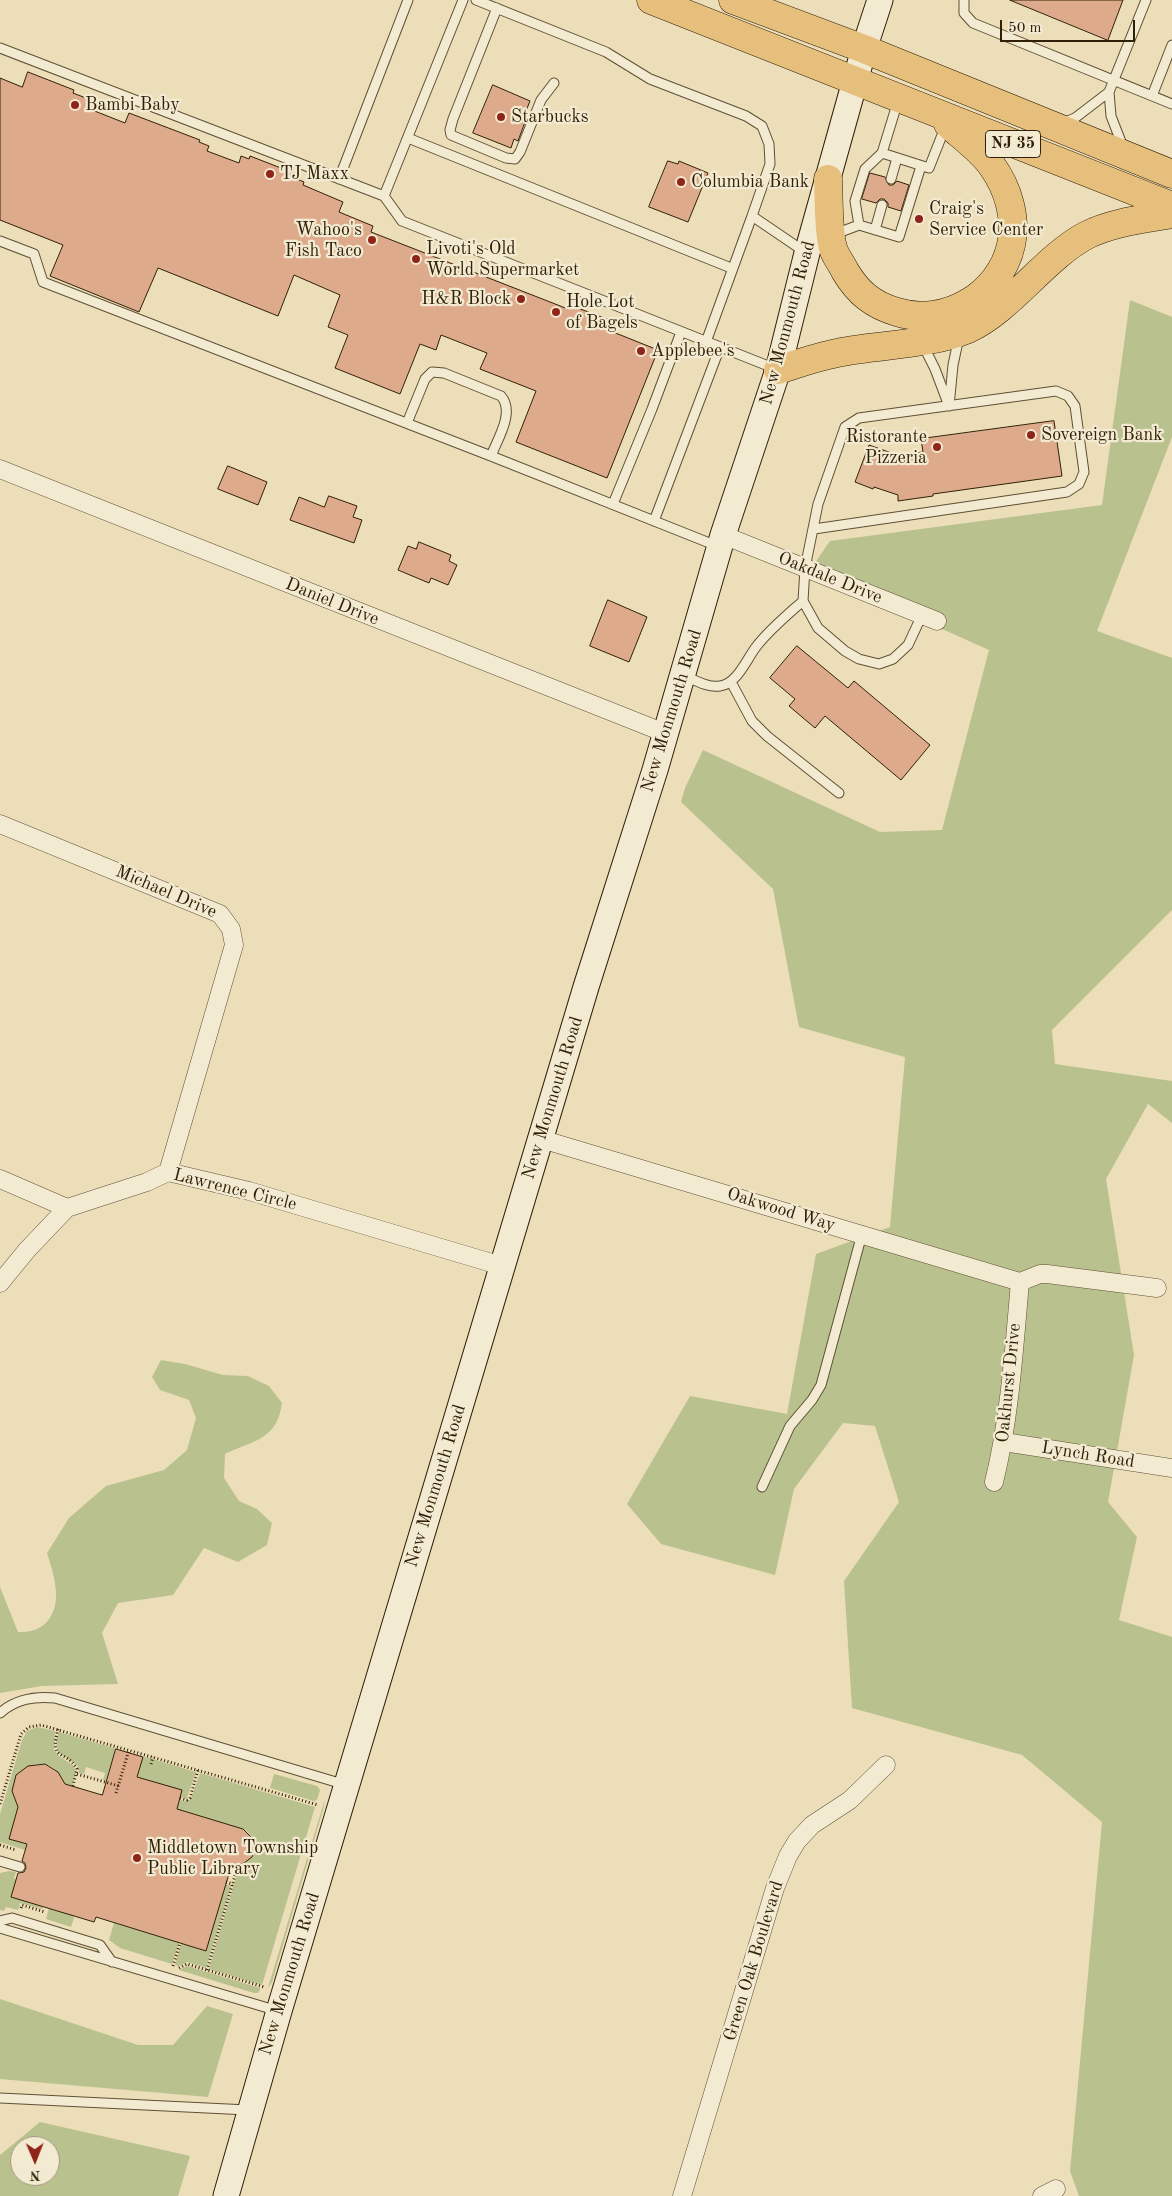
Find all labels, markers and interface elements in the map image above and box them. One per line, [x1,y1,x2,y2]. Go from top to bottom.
scale bar [1002,10,1137,42]
text: 50 m [1008,21,1042,36]
place label: Bambi Baby [85,94,180,116]
marker: Bambi Baby [69,99,81,111]
place label: Starbucks [511,106,589,128]
marker: Starbucks [495,111,507,123]
road number: NJ 35 [986,130,1040,158]
place label: TJ Maxx [280,163,349,185]
marker: TJ Maxx [264,168,276,180]
place label: Columbia Bank [691,171,809,193]
marker: Columbia Bank [675,176,687,188]
place label: Craig's Service Center [929,198,1043,240]
marker: Craig's Service Center [913,213,925,225]
place label: Wahoo's Fish Taco [285,219,362,262]
marker: Wahoo's Fish Taco [366,234,378,246]
place label: Livoti's Old World Supermarket [426,238,579,280]
street label: New Monmouth Road [756,239,820,407]
marker: Livoti's Old World Supermarket [410,253,422,265]
place label: H&R Block [421,288,511,310]
place label: Hole Lot of Bagels [566,291,638,334]
marker: H&R Block [515,293,527,305]
marker: Hole Lot of Bagels [550,306,562,318]
place label: Applebee's [651,340,734,362]
marker: Applebee's [635,345,647,357]
place label: Sovereign Bank [1041,424,1163,446]
place label: Ristorante Pizzeria [846,426,927,468]
marker: Sovereign Bank [1025,429,1037,441]
marker: Ristorante Pizzeria [931,441,943,453]
street label: Oakdale Drive [775,547,885,609]
street label: Daniel Drive [282,573,382,631]
street label: New Monmouth Road [637,627,707,795]
street label: Michael Drive [112,861,220,923]
street label: New Monmouth Road [518,1014,588,1182]
street label: Lawrence Circle [171,1164,299,1216]
street label: Oakwood Way [724,1183,838,1237]
street label: Oakhurst Drive [992,1322,1026,1444]
street label: New Monmouth Road [401,1402,471,1570]
street label: Lynch Road [1040,1437,1136,1473]
place label: Middletown Township Public Library [147,1837,318,1880]
marker: Middletown Township Public Library [131,1852,143,1864]
street label: Green Oak Boulevard [719,1878,789,2044]
street label: New Monmouth Road [255,1890,325,2058]
north arrow [10,2136,60,2186]
text: N [30,2168,41,2182]

